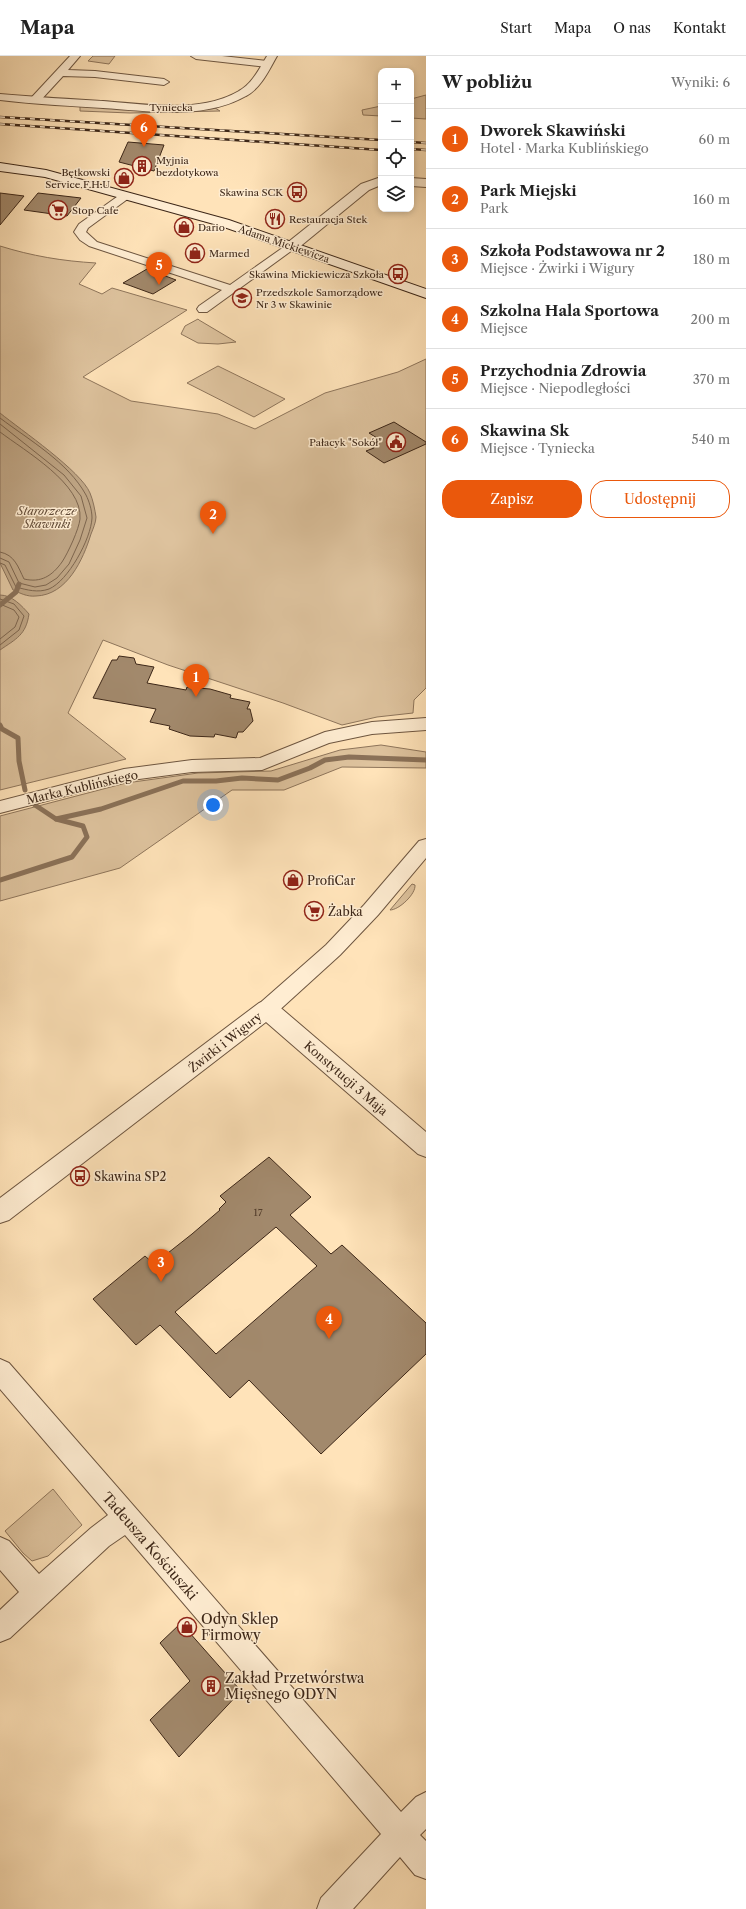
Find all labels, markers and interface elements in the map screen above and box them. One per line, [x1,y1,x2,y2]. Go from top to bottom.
text: Mapa [20,16,75,39]
text: Start [500,19,532,37]
text: Mapa [554,19,591,37]
text: O nas [613,19,651,37]
text: Kontakt [673,19,726,37]
map controls [378,68,414,212]
button: + [378,68,414,104]
text: W pobliżu [442,72,532,92]
text: Wyniki: 6 [671,74,730,90]
street label: Tyniecka [149,101,194,114]
button: − [378,104,414,140]
pin: 6 [131,114,157,147]
text: Dworek Skawiński [480,121,626,140]
text: 1 [452,131,458,147]
text: 60 m [699,131,730,147]
button: locate [378,140,414,176]
text: Hotel · Marka Kublińskiego [480,140,649,156]
place label: Myjnia bezdotykowa [156,154,219,179]
building icon: Myjnia bezdotykowa [131,155,153,177]
place label: Bętkowski Service F.H.U [45,166,110,191]
shop icon: Bętkowski Service F.H.U [113,167,135,189]
button: layers [378,176,414,212]
bus stop icon: Skawina SCK [286,181,308,203]
text: Park Miejski [480,181,577,200]
place label: Skawina SCK [220,186,284,199]
text: 2 [451,191,459,207]
text: 160 m [693,191,730,207]
supermarket icon: Stop Cafe [47,199,69,221]
text: Park [480,200,508,216]
place label: Stop Cafe [72,204,119,217]
restaurant icon: Restauracja Stek [264,208,286,230]
place label: Restauracja Stek [289,213,369,226]
shop icon: Dario [173,216,195,238]
place label: Dario [198,221,225,234]
street label: Adama Mickiewicza [236,222,332,266]
text: Szkoła Podstawowa nr 2 [480,241,665,260]
shop icon: Marmed [184,242,206,264]
place label: Marmed [209,247,250,260]
text: 3 [451,251,459,267]
text: 180 m [693,251,730,267]
pin: 5 [146,252,172,285]
text: Miejsce · Żwirki i Wigury [480,260,635,276]
bus stop icon: Skawina Mickiewicza Szkoła [387,263,409,285]
place label: Skawina Mickiewicza Szkoła [249,268,385,281]
place label: Przedszkole Samorządowe Nr 3 w Skawinie [256,286,383,311]
school or university icon: Przedszkole Samorządowe Nr 3 w Skawinie [231,287,253,309]
text: Szkolna Hala Sportowa [480,301,659,320]
text: 4 [451,311,459,327]
text: 200 m [690,311,730,327]
text: Miejsce [480,320,528,336]
text: Przychodnia Zdrowia [480,361,646,380]
text: 5 [451,371,459,387]
text: 370 m [693,371,730,387]
text: Miejsce · Niepodległości [480,380,631,396]
text: Skawina Sk [480,421,569,440]
public building icon: Pałacyk "Sokół" [385,431,407,453]
text: 6 [451,431,459,447]
text: 540 m [692,431,730,447]
place label: Pałacyk "Sokół" [309,436,382,449]
text: Miejsce · Tyniecka [480,440,595,456]
button: Zapisz [442,480,582,518]
button: Udostępnij [590,480,730,518]
pin: 2 [200,501,226,534]
water label: Starorzecze Skawinki [16,504,77,531]
pin: 1 [183,664,209,697]
street label: Marka Kublińskiego [25,767,139,807]
your location [203,795,223,815]
shop icon: ProfiCar [282,869,304,891]
place label: ProfiCar [307,873,355,888]
supermarket icon: Żabka [303,900,325,922]
place label: Żabka [328,903,363,919]
street label: Żwirki i Wigury [185,1008,265,1075]
street label: Konstytucji 3 Maja [301,1038,391,1119]
bus stop icon: Skawina SP2 [69,1165,91,1187]
place label: Skawina SP2 [94,1169,166,1184]
house number: 17 [253,1206,263,1219]
pin: 3 [148,1249,174,1282]
pin: 4 [316,1306,342,1339]
street label: Tadeusza Kościuszki [98,1488,202,1604]
place label: Odyn Sklep Firmowy [201,1610,278,1644]
shop icon: Odyn Sklep Firmowy [176,1616,198,1638]
place label: Zakład Przetwórstwa Mięsnego ODYN [225,1669,365,1703]
building icon: Zakład Przetwórstwa Mięsnego ODYN [200,1675,222,1697]

